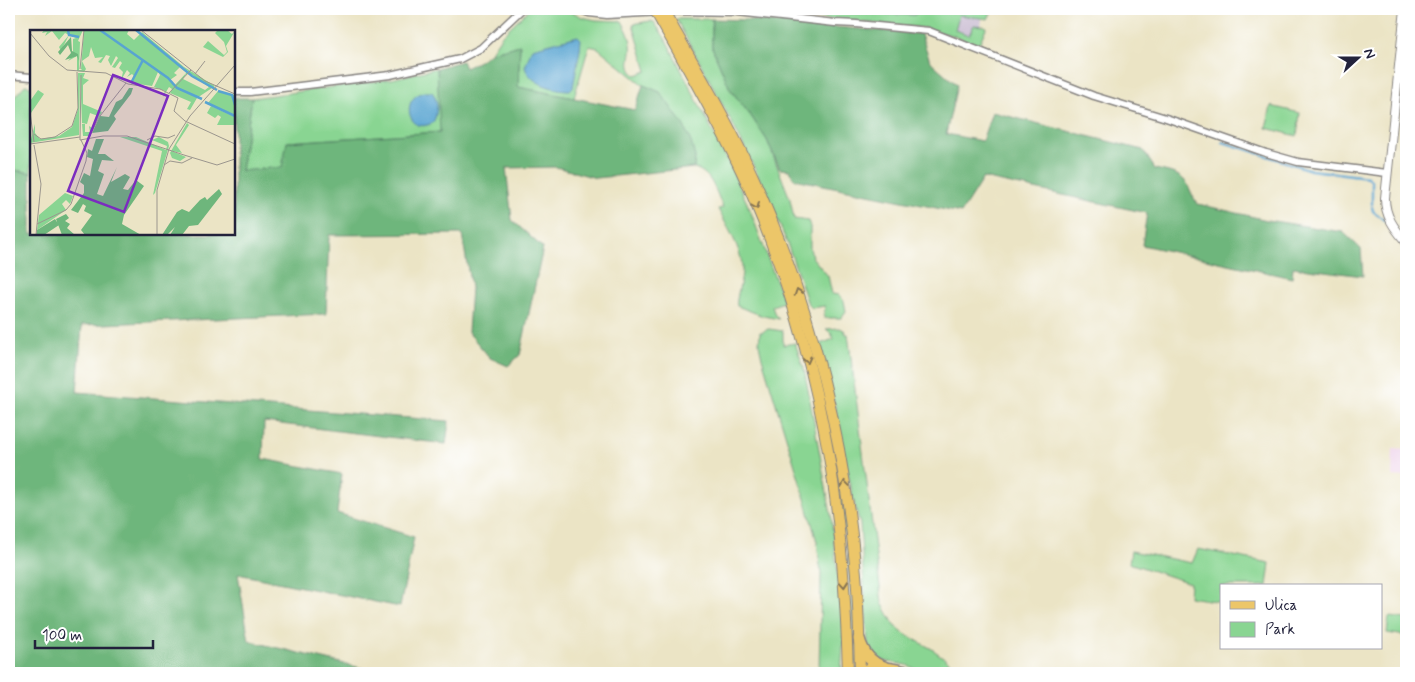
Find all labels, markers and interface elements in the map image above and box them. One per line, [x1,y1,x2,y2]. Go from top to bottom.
inset map [30,30,235,235]
north arrow [1332,32,1382,82]
text: N [1359,46,1379,61]
one-way arrow [750,201,760,210]
one-way arrow [794,288,804,297]
one-way arrow [802,355,812,363]
one-way arrow [840,479,851,487]
one-way arrow [838,580,849,588]
legend [1220,584,1382,650]
text: Ulica [1265,596,1298,616]
scale bar [35,617,152,649]
text: Park [1265,620,1295,640]
text: 100 m [42,626,82,646]

